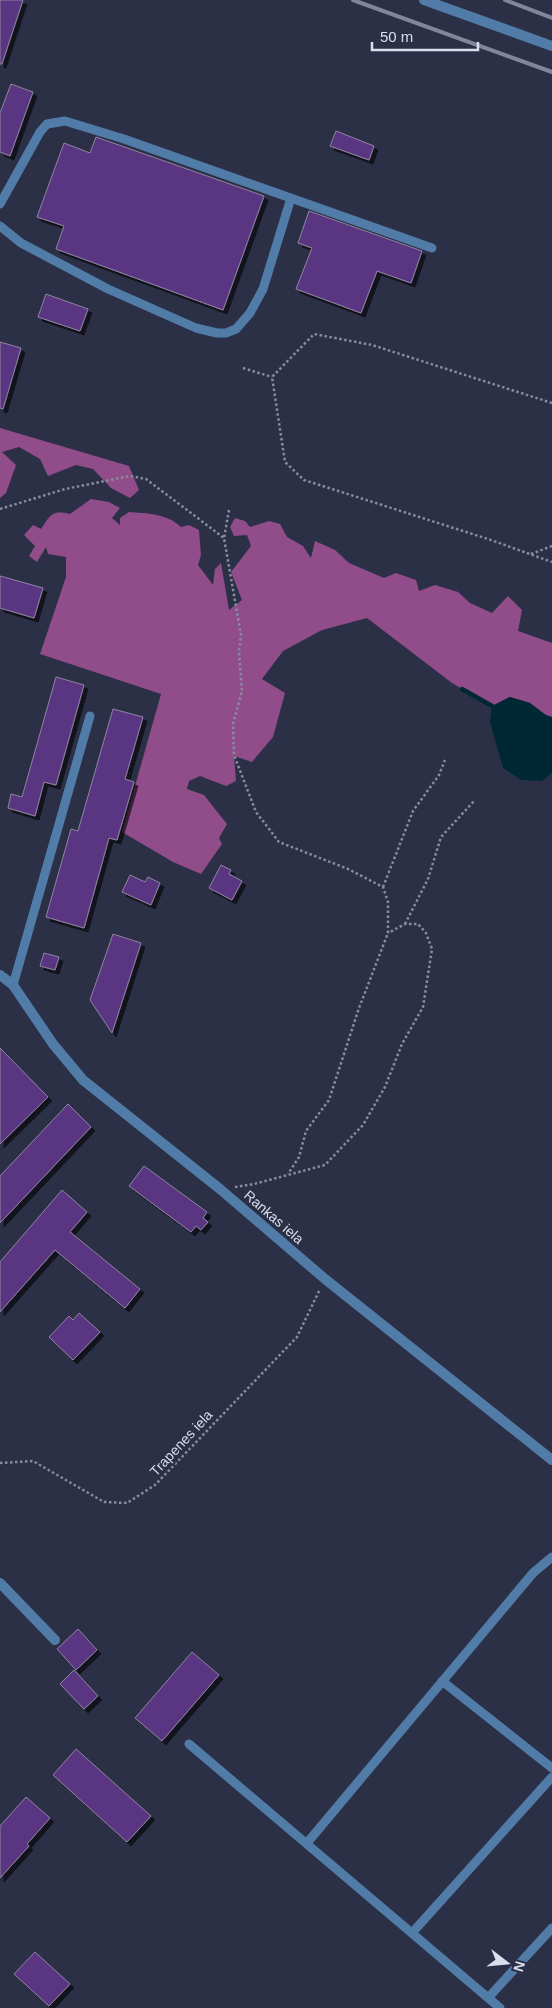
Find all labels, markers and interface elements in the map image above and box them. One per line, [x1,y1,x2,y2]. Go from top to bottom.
scale bar [372,20,478,52]
text: 50 m [380,28,413,45]
street label: Rankas iela [241,1187,307,1247]
street label: Trapenes iela [146,1407,216,1479]
north arrow [482,1938,532,1988]
text: N [510,1960,529,1974]

